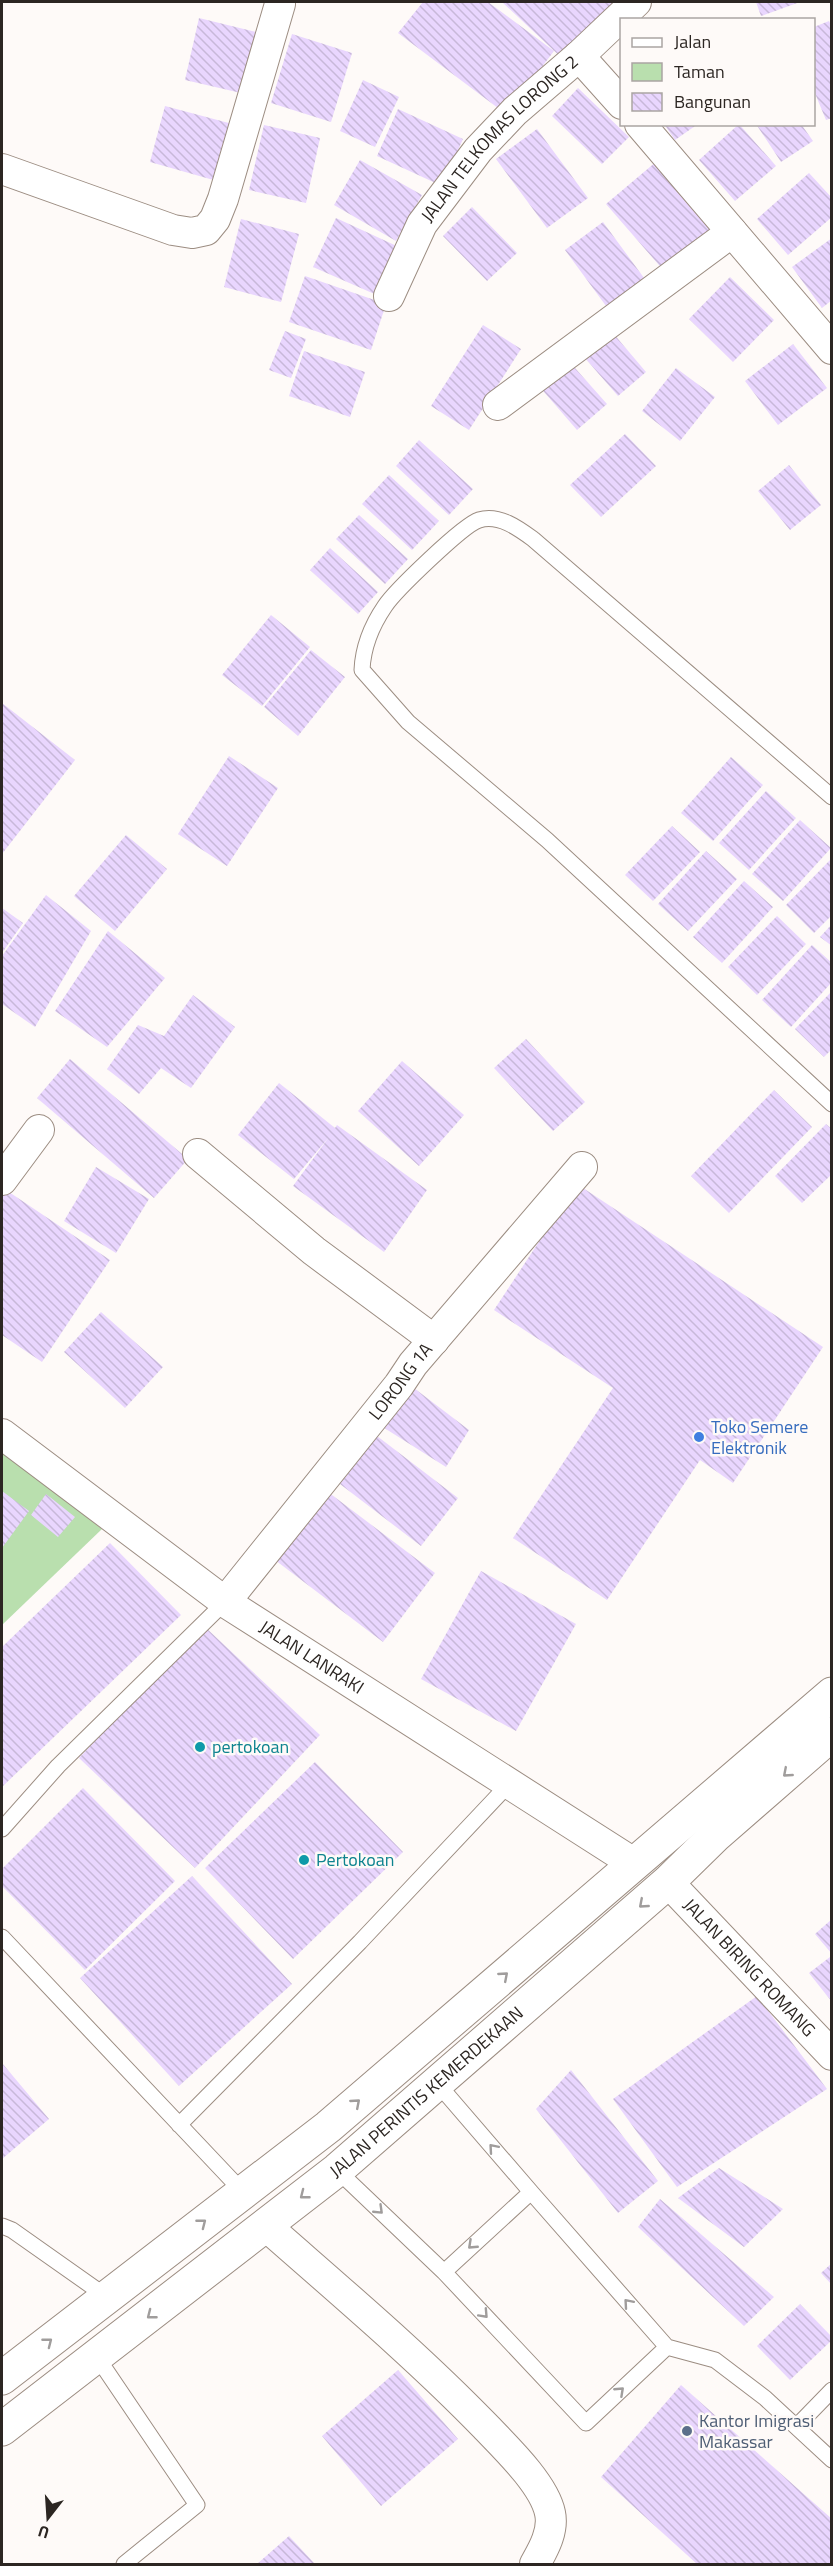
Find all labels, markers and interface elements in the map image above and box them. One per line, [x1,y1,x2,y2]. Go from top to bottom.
legend [620,18,815,126]
text: Jalan [674,28,711,55]
street label: JALAN TELKOMAS LORONG 2 [414,48,584,228]
text: Taman [674,58,725,85]
text: Bangunan [674,88,751,115]
street label: LORONG 1A [362,1336,439,1426]
place label: Toko Semere Elektronik [711,1413,808,1461]
marker: Toko Semere Elektronik [692,1430,706,1444]
street label: JALAN LANRAKI [254,1613,369,1700]
place label: pertokoan [212,1733,289,1760]
marker: pertokoan [193,1740,207,1754]
one-way arrow [783,1766,794,1777]
place label: Pertokoan [316,1846,394,1873]
marker: Pertokoan [297,1853,311,1867]
street label: JALAN BIRING ROMANG [677,1892,822,2043]
one-way arrow [639,1897,650,1908]
one-way arrow [497,1972,508,1983]
street label: JALAN PERINTIS KEMERDEKAAN [324,2000,529,2184]
one-way arrow [349,2099,360,2110]
one-way arrow [489,2144,500,2155]
one-way arrow [300,2188,311,2199]
one-way arrow [372,2203,382,2214]
one-way arrow [196,2220,207,2231]
one-way arrow [469,2238,479,2249]
one-way arrow [624,2299,635,2310]
one-way arrow [146,2308,157,2319]
one-way arrow [477,2308,488,2318]
one-way arrow [41,2339,52,2350]
one-way arrow [612,2388,623,2399]
place label: Kantor Imigrasi Makassar [699,2407,814,2455]
marker: Kantor Imigrasi Makassar [680,2424,694,2438]
north arrow [18,2488,78,2548]
text: U [35,2519,52,2545]

